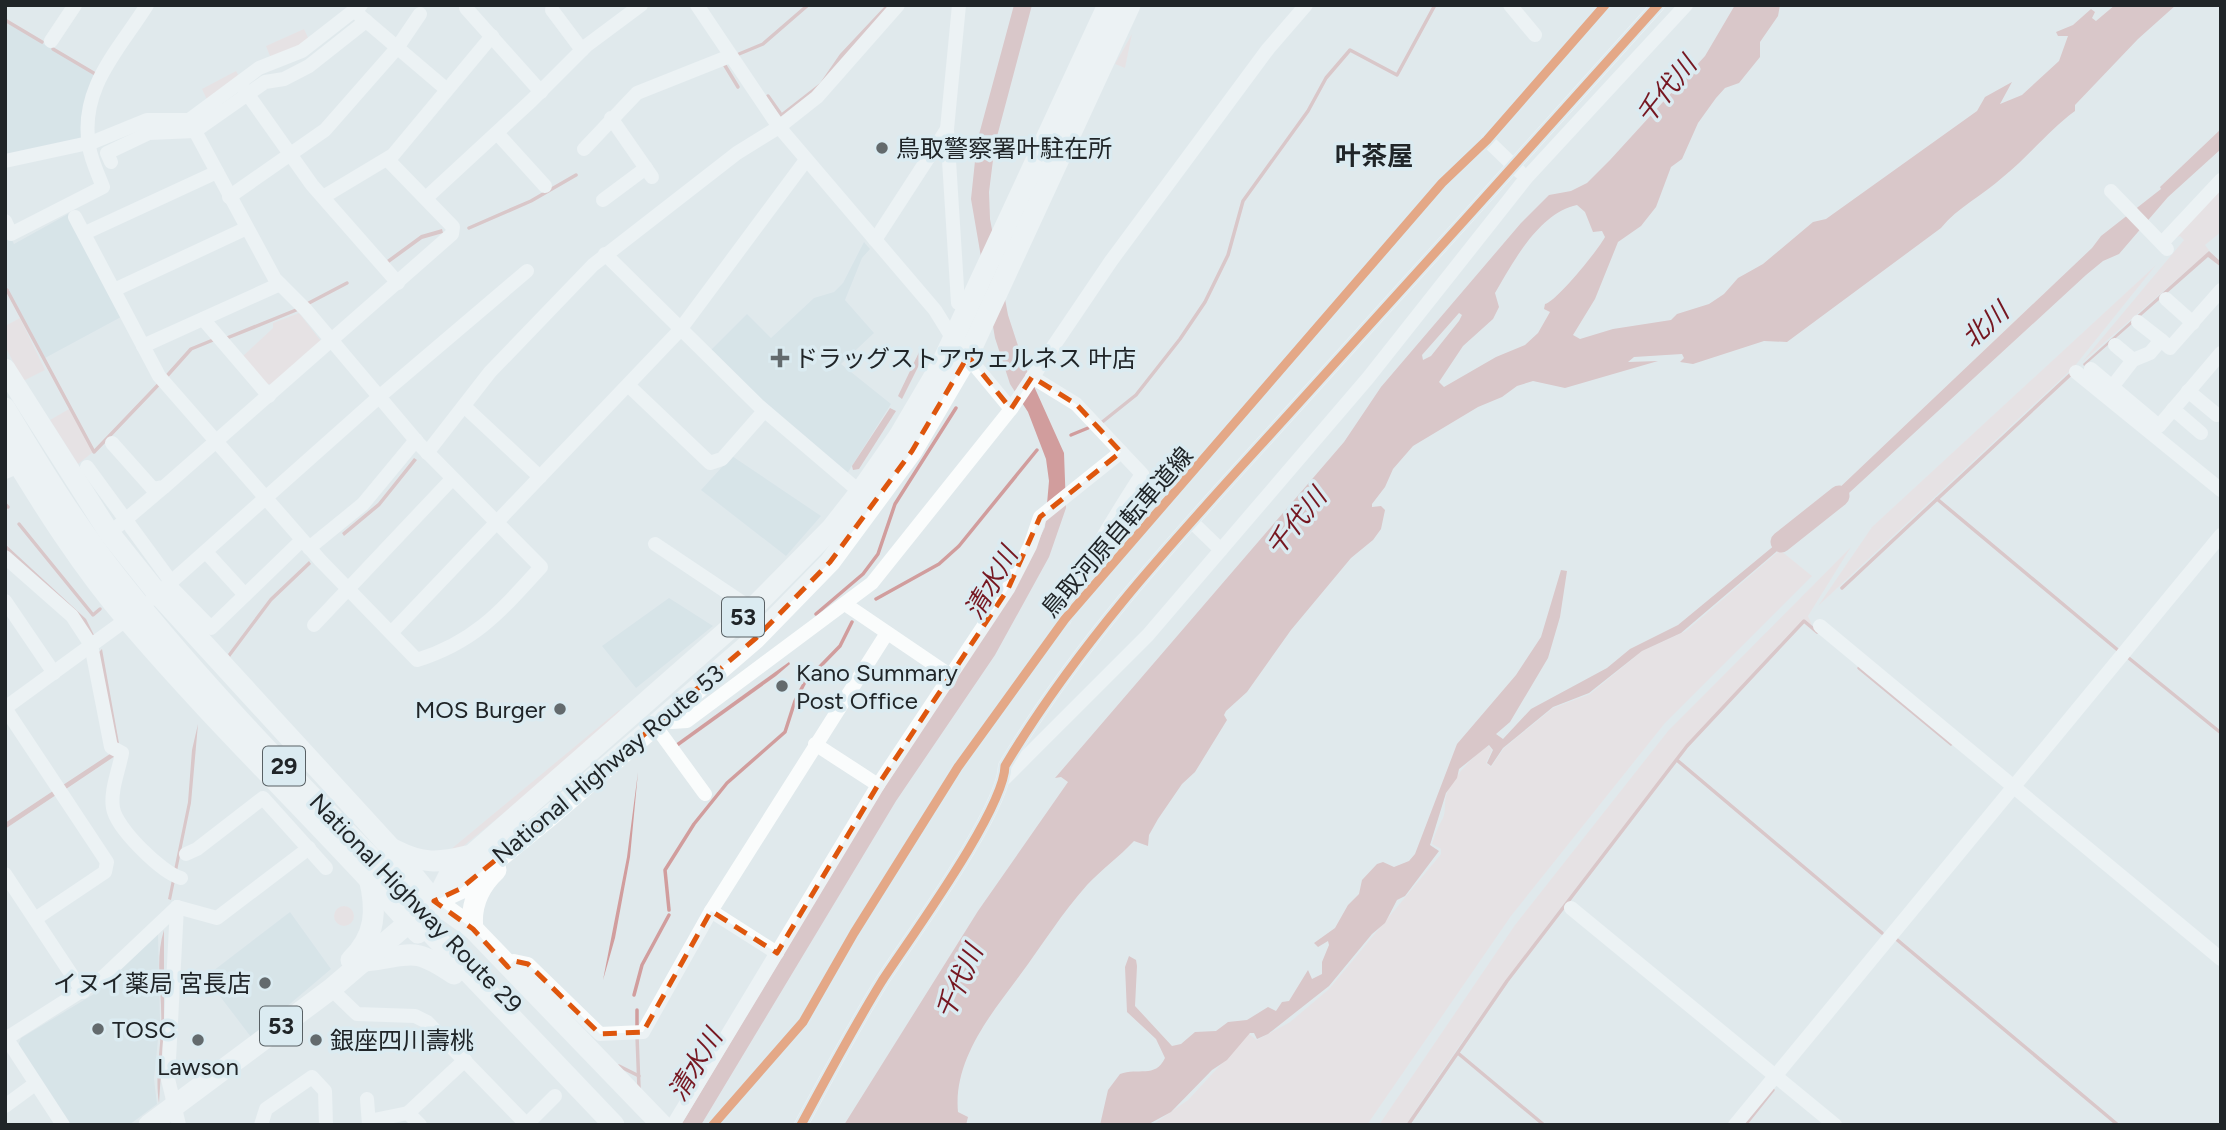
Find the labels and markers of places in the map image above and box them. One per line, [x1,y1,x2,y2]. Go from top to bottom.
place label: 鳥取警察署叶駐在所 [896,134,1112,163]
marker: 鳥取警察署叶駐在所 [874,140,890,156]
place label: ドラッグストアウェルネス 叶店 [794,344,1136,373]
marker: ドラッグストアウェルネス 叶店 [772,350,788,366]
place label: Kano Summary Post Office [796,658,958,715]
marker: Kano Summary Post Office [774,678,790,694]
place label: MOS Burger [415,695,546,724]
marker: MOS Burger [552,701,568,717]
place label: イヌイ薬局 宮長店 [53,969,251,998]
marker: イヌイ薬局 宮長店 [257,975,273,991]
place label: TOSC [112,1015,176,1044]
marker: TOSC [90,1021,106,1037]
place label: 銀座四川壽桃 [330,1026,474,1055]
marker: Lawson [190,1032,206,1048]
marker: 銀座四川壽桃 [308,1032,324,1048]
place label: Lawson [157,1052,239,1081]

